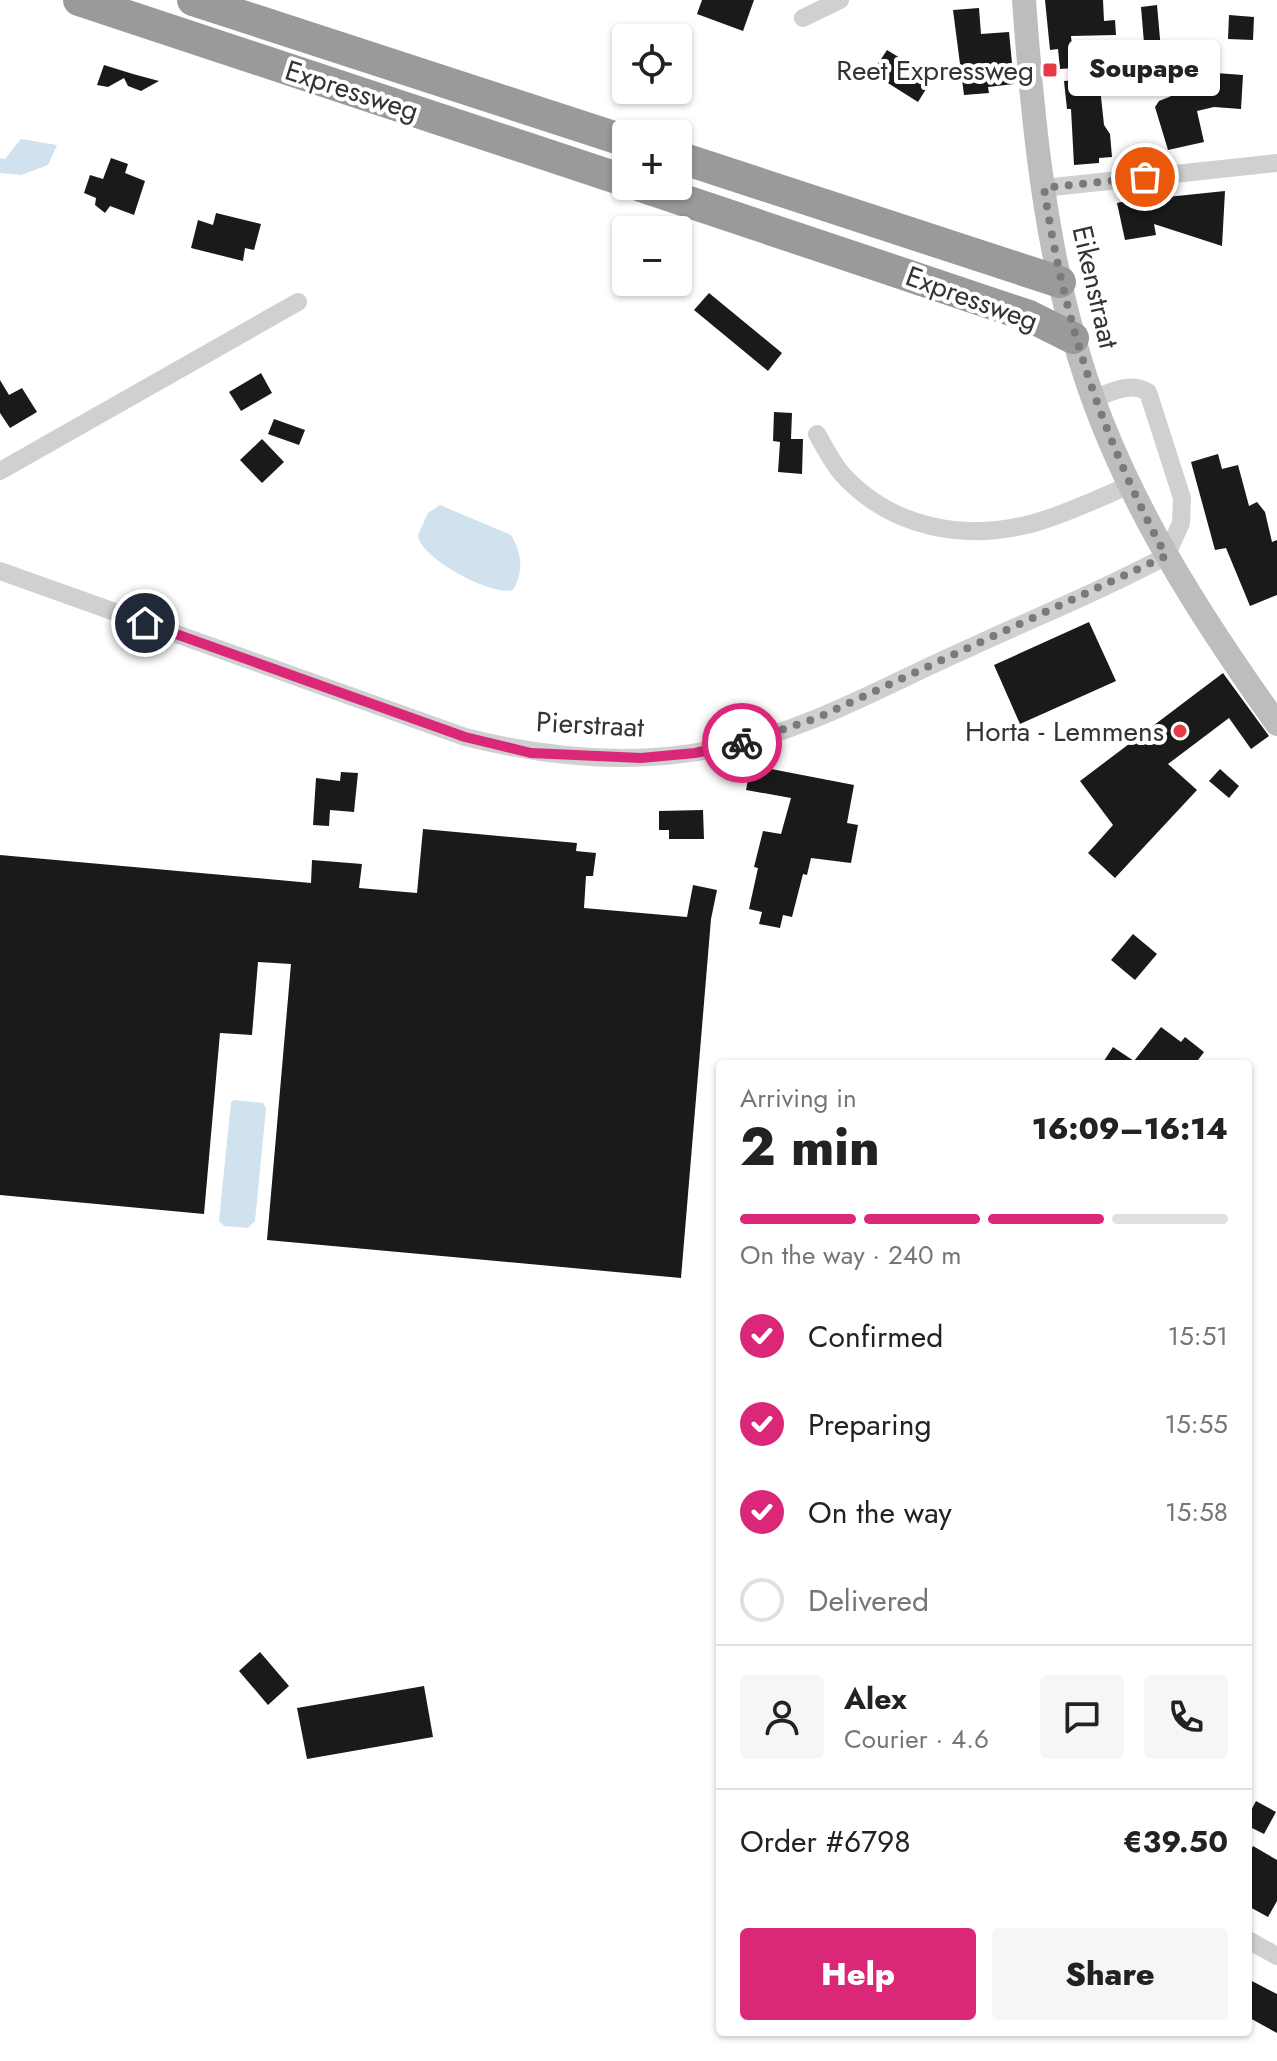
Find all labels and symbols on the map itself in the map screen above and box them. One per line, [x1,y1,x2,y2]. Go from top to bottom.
callout: Soupape [1069,41,1221,97]
street label: Expressweg [280,50,424,131]
place label: Reet Expressweg [836,50,1034,91]
marker: Reet Expressweg [1041,61,1059,79]
pin [1111,143,1179,211]
street label: Eikenstraat [1061,222,1130,353]
street label: Expressweg [900,256,1044,341]
pin [111,589,179,657]
street label: Pierstraat [535,701,645,748]
courier [702,703,782,783]
place label: Horta - Lemmens [965,711,1164,752]
marker: Horta - Lemmens [1171,722,1189,740]

